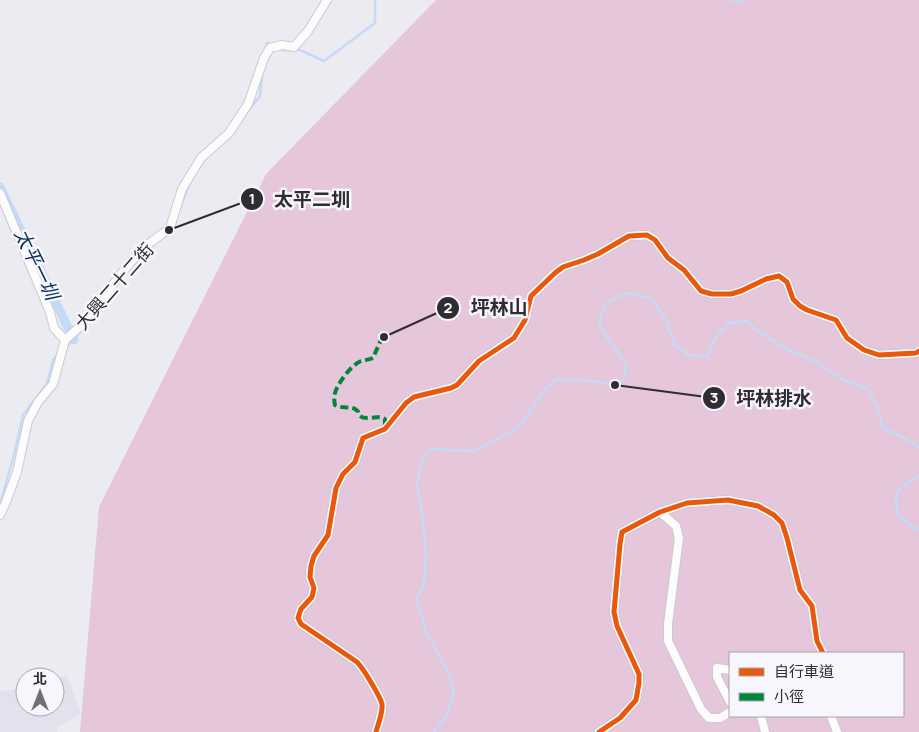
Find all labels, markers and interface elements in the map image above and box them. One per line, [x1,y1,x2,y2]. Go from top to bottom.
callout: 太平二圳 [239,182,360,216]
text: 太平二圳 [274,186,350,212]
text: 1 [249,188,255,209]
water label: 太平一圳 [9,224,67,307]
street label: 大興二十二街 [70,237,158,335]
callout: 坪林山 [435,291,537,325]
text: 坪林山 [470,294,528,320]
text: 2 [444,297,453,318]
callout: 坪林排水 [701,381,822,415]
text: 坪林排水 [736,385,812,411]
text: 3 [710,387,718,408]
legend [729,652,904,717]
text: 自行車道 [774,661,834,682]
north arrow [15,667,65,717]
text: 北 [33,669,47,688]
text: 小徑 [774,686,804,707]

